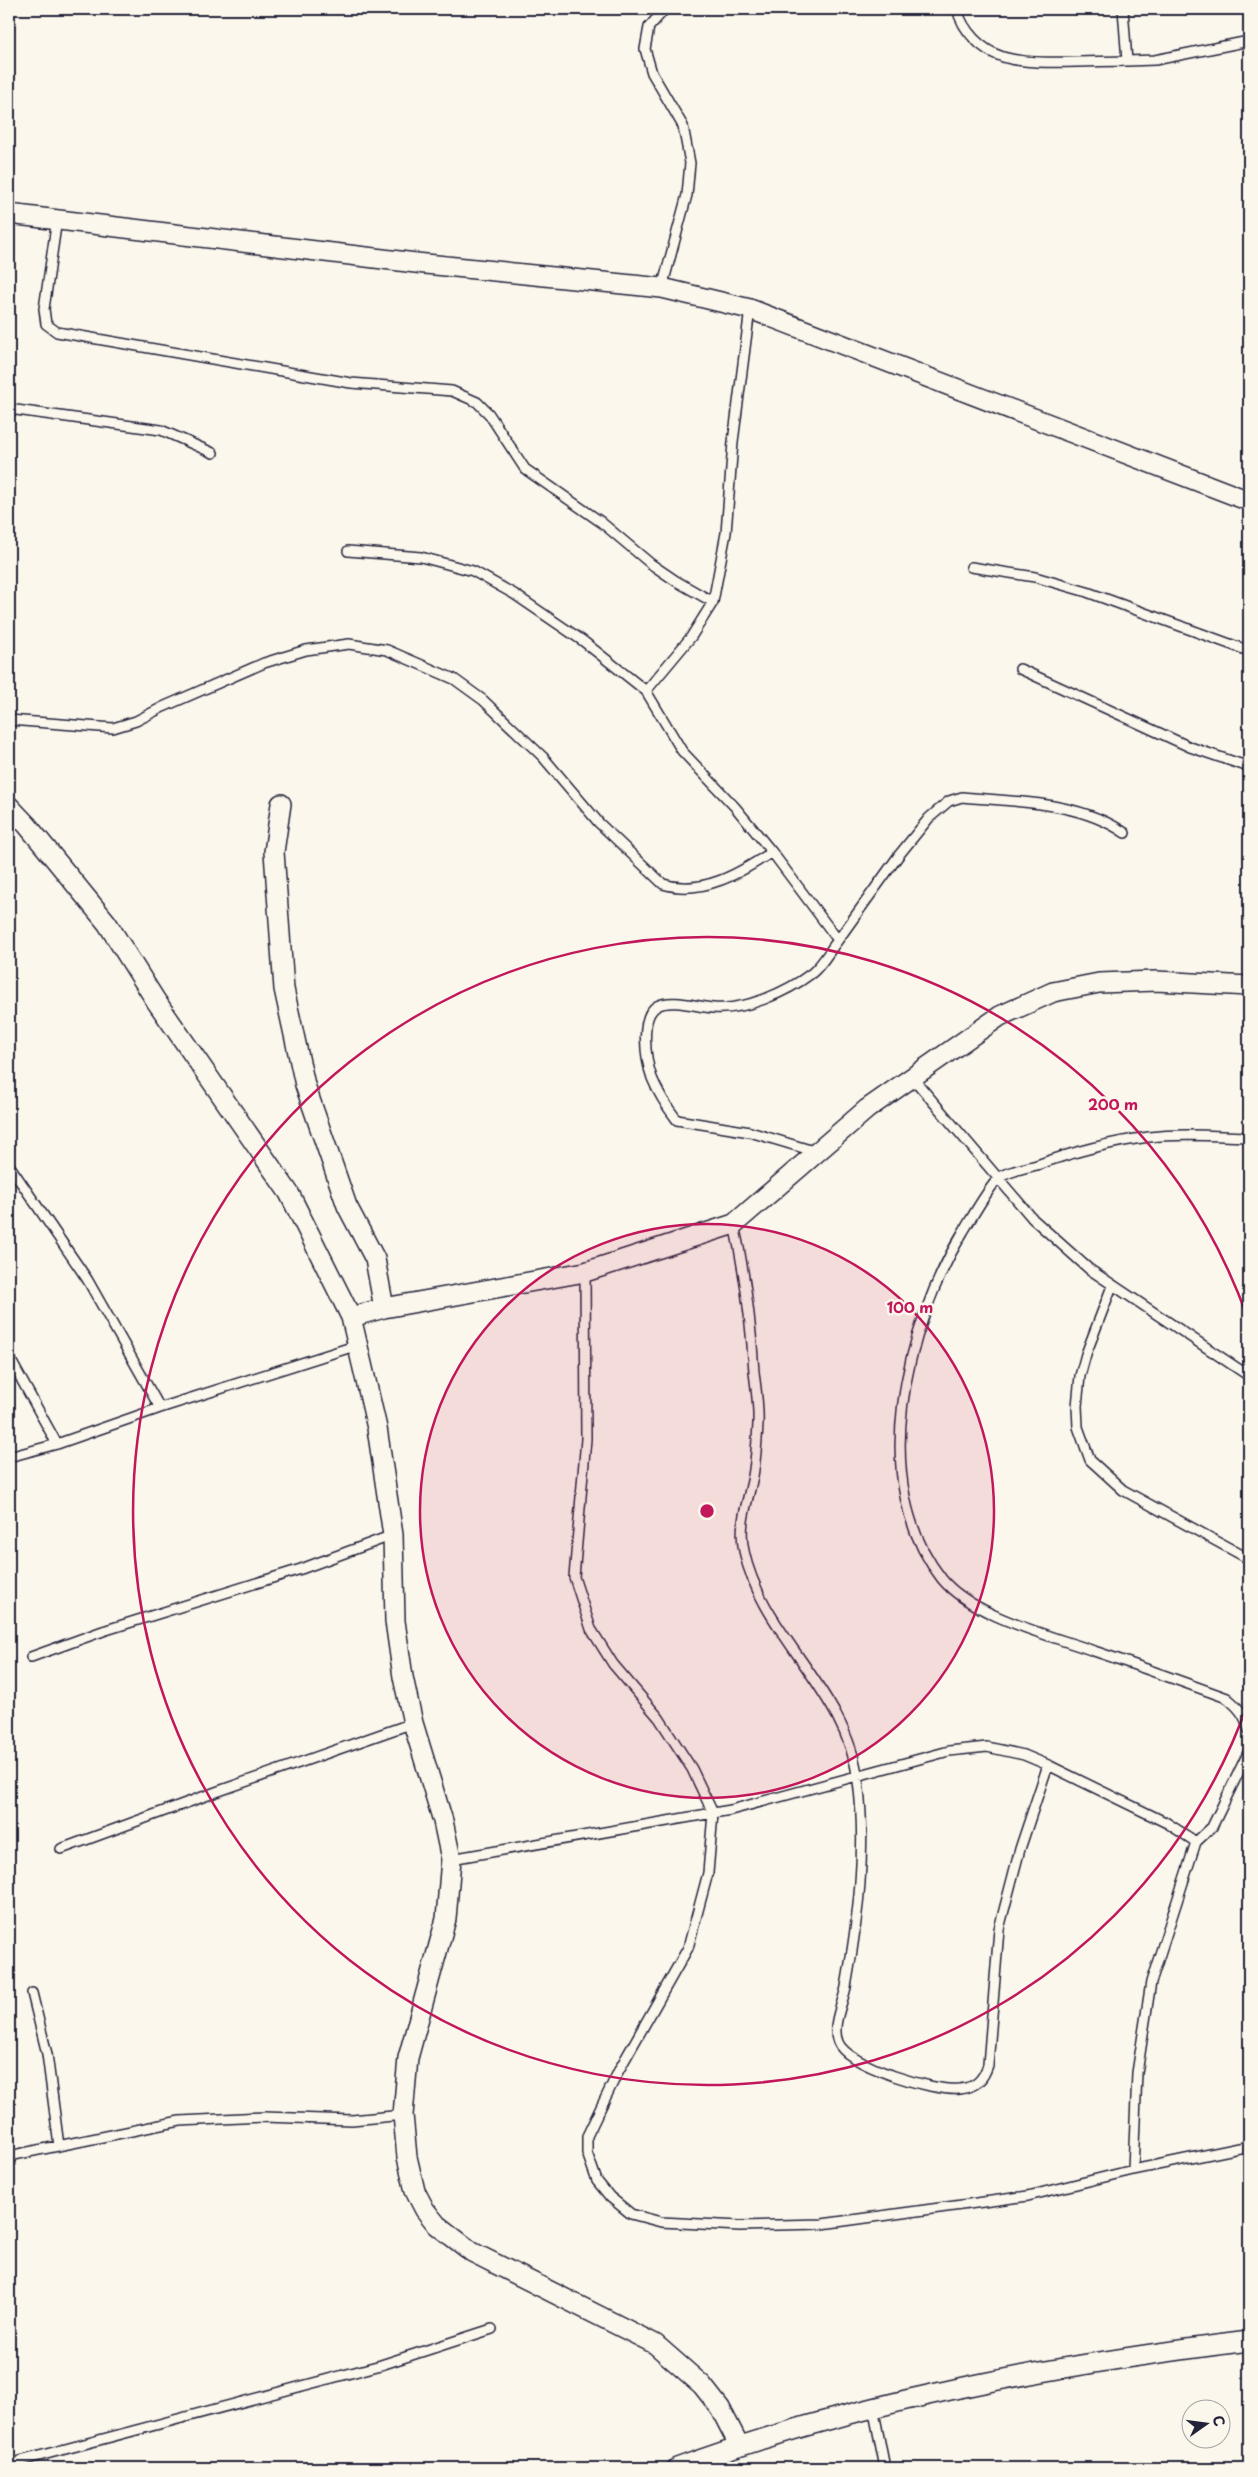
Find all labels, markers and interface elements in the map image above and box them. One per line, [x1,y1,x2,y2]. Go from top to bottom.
text: 200 m [1088,1092,1138,1115]
text: 100 m [887,1295,933,1318]
centre of rings [698,1502,716,1520]
north arrow [1180,2400,1230,2450]
text: С [1208,2413,1231,2428]

